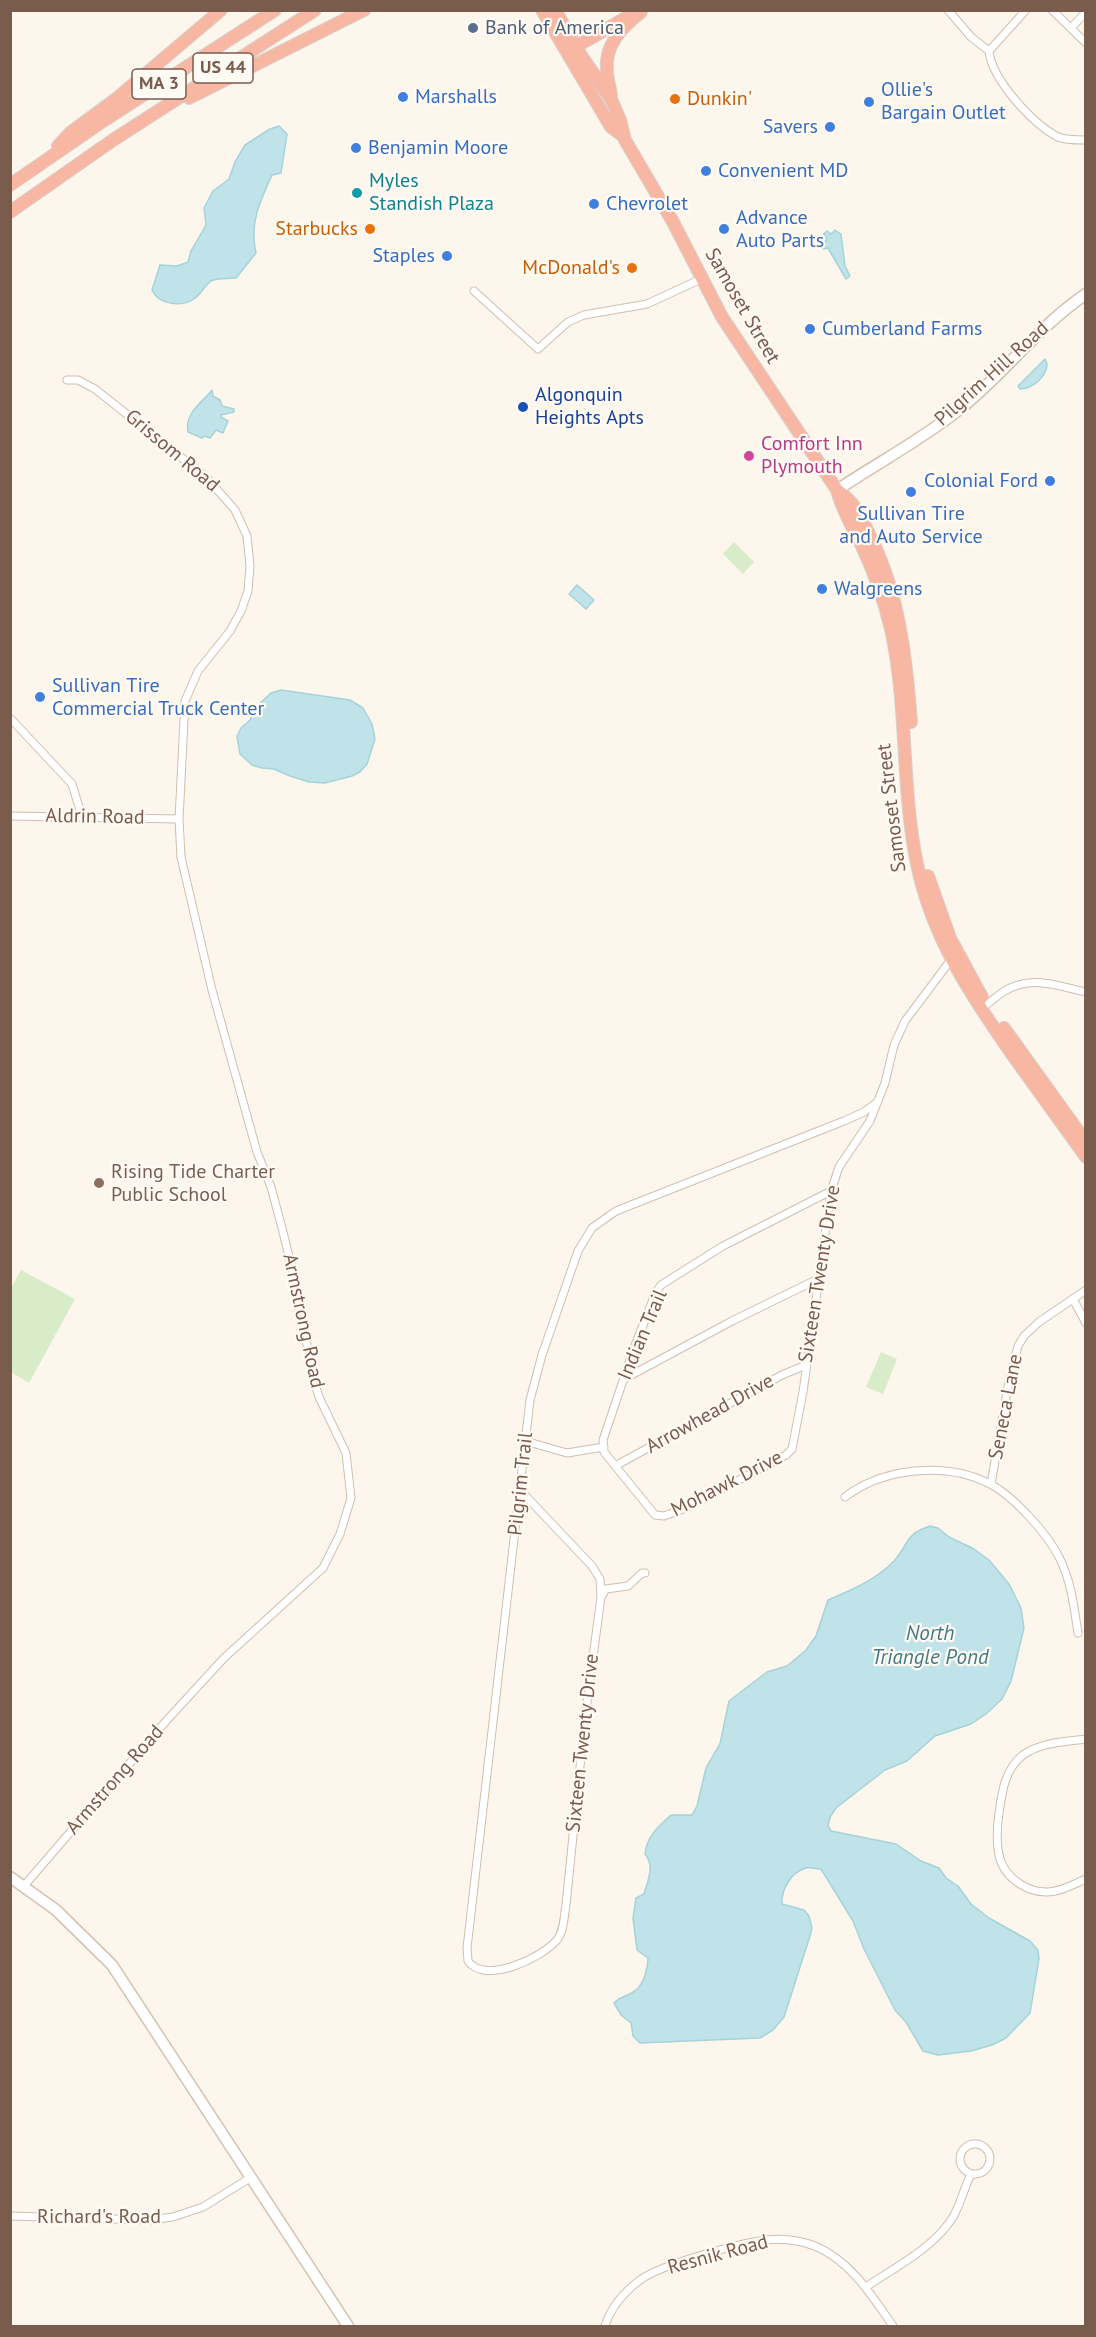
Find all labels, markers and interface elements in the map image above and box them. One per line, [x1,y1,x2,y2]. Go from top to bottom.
place label: Bank of America [485,16,624,40]
marker: Bank of America [466,21,480,35]
road number: US 44 [193,53,253,83]
road number: MA 3 [132,69,186,99]
place label: Ollie's Bargain Outlet [881,78,1006,125]
place label: Marshalls [415,85,497,109]
place label: Dunkin' [687,87,752,111]
marker: Marshalls [396,90,410,104]
marker: Dunkin' [668,92,682,106]
marker: Ollie's Bargain Outlet [862,95,876,109]
place label: Savers [763,115,818,139]
marker: Savers [823,120,837,134]
place label: Benjamin Moore [368,136,508,160]
marker: Benjamin Moore [349,141,363,155]
place label: Convenient MD [718,159,848,183]
marker: Convenient MD [699,164,713,178]
place label: Myles Standish Plaza [369,169,494,216]
marker: Myles Standish Plaza [350,186,364,200]
place label: Chevrolet [606,192,688,216]
marker: Chevrolet [587,197,601,211]
place label: Advance Auto Parts [736,206,824,253]
place label: Starbucks [275,217,358,241]
marker: Starbucks [363,222,377,236]
marker: Advance Auto Parts [717,222,731,236]
place label: Staples [372,244,435,268]
street label: Samoset Street [699,244,785,368]
marker: Staples [440,249,454,263]
place label: McDonald's [522,256,620,280]
marker: McDonald's [625,261,639,275]
place label: Cumberland Farms [822,317,982,341]
street label: Pilgrim Hill Road [930,317,1054,431]
marker: Cumberland Farms [803,322,817,336]
place label: Algonquin Heights Apts [535,383,644,430]
marker: Algonquin Heights Apts [516,400,530,414]
street label: Grissom Road [120,405,224,497]
place label: Comfort Inn Plymouth [761,432,863,479]
marker: Comfort Inn Plymouth [742,449,756,463]
place label: Colonial Ford [924,469,1038,493]
marker: Colonial Ford [1043,474,1057,488]
marker: Sullivan Tire and Auto Service [904,485,918,499]
place label: Sullivan Tire and Auto Service [839,502,983,549]
place label: Walgreens [834,577,922,601]
marker: Walgreens [815,582,829,596]
place label: Sullivan Tire Commercial Truck Center [52,674,264,721]
marker: Sullivan Tire Commercial Truck Center [33,690,47,704]
street label: Samoset Street [872,742,912,874]
street label: Aldrin Road [45,804,145,830]
place label: Rising Tide Charter Public School [111,1160,275,1207]
marker: Rising Tide Charter Public School [92,1176,106,1190]
street label: Sixteen Twenty Drive [794,1183,846,1365]
street label: Armstrong Road [277,1252,329,1390]
street label: Indian Trail [613,1286,673,1384]
street label: Seneca Lane [984,1352,1028,1462]
street label: Arrowhead Drive [642,1369,778,1459]
street label: Pilgrim Trail [504,1431,538,1537]
street label: Mohawk Drive [667,1446,787,1522]
water label: North Triangle Pond [871,1621,989,1671]
street label: Sixteen Twenty Drive [562,1652,604,1834]
street label: Armstrong Road [61,1720,169,1840]
street label: Richard's Road [37,2205,161,2229]
street label: Resnik Road [665,2230,771,2280]

